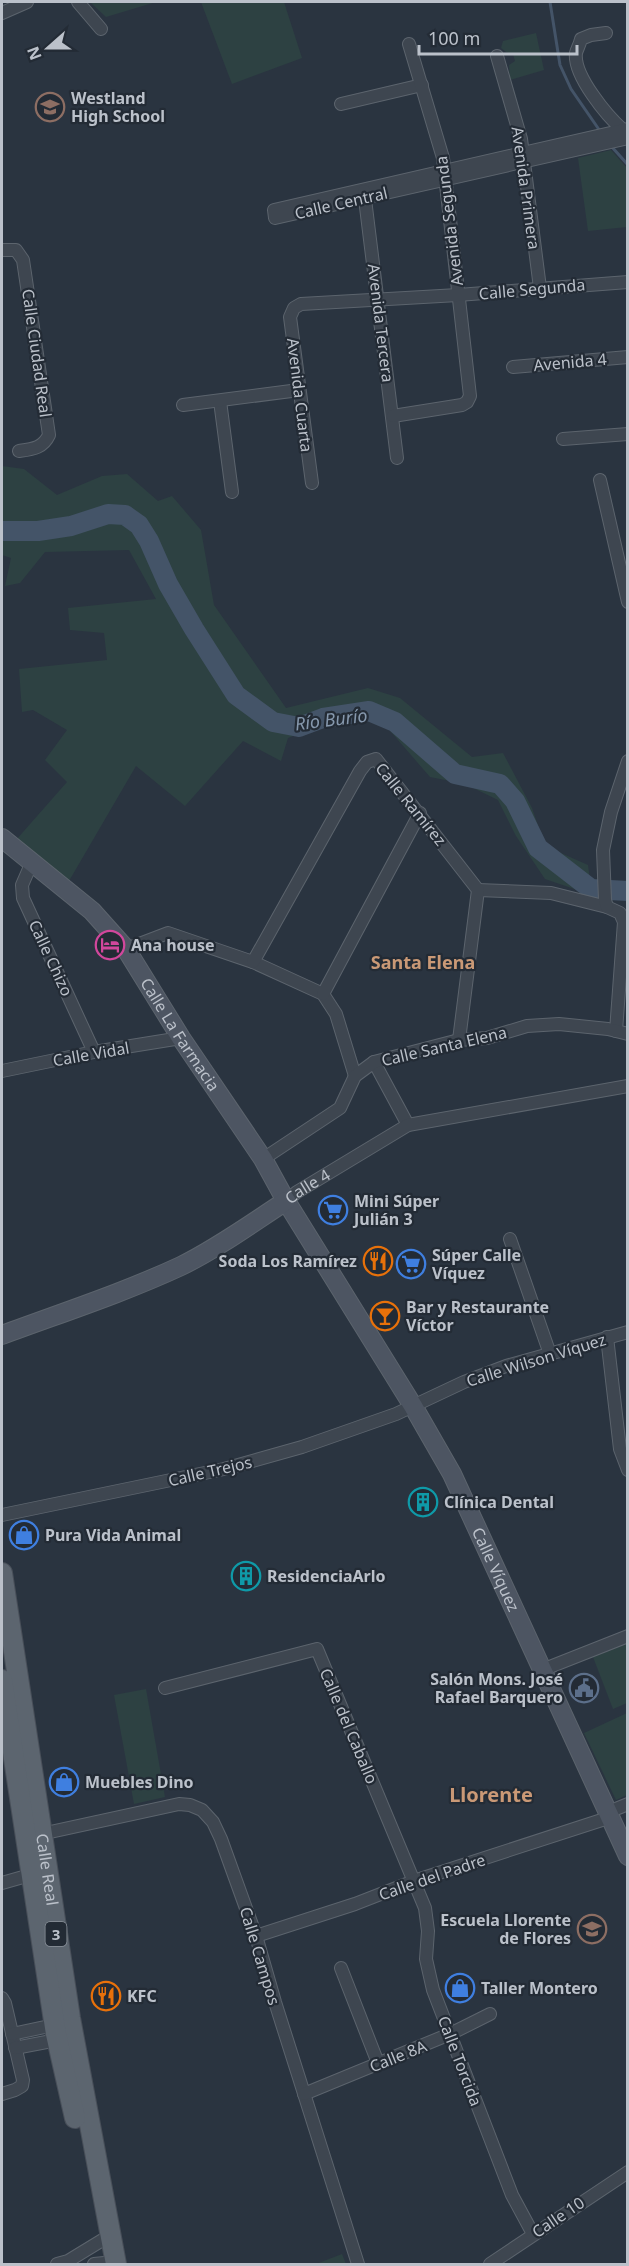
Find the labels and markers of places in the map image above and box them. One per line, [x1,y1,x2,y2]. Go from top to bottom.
place label: Westland High School [71,87,165,127]
school or university icon: Westland High School [34,91,66,123]
hotel icon: Ana house [94,929,126,961]
place label: Ana house [131,934,215,956]
place label: Mini Súper Julián 3 [352,1190,439,1230]
supermarket icon: Mini Súper Julián 3 [317,1194,349,1226]
place label: Súper Calle Víquez [432,1244,521,1284]
restaurant icon: Soda Los Ramírez [362,1245,394,1277]
supermarket icon: Súper Calle Víquez [395,1248,427,1280]
place label: Soda Los Ramírez [219,1250,357,1272]
place label: Bar y Restaurante Víctor [406,1296,549,1336]
bar icon: Bar y Restaurante Víctor [369,1300,401,1332]
building icon: Clínica Dental [407,1486,439,1518]
place label: Clínica Dental [444,1491,554,1513]
shop icon: Pura Vida Animal [8,1519,40,1551]
place label: Pura Vida Animal [45,1524,181,1546]
building icon: ResidenciaArlo [230,1560,262,1592]
place label: ResidenciaArlo [267,1565,386,1587]
place label: Salón Mons. José Rafael Barquero [430,1668,563,1708]
public building icon: Salón Mons. José Rafael Barquero [568,1672,600,1704]
shop icon: Muebles Dino [48,1766,80,1798]
place label: Muebles Dino [85,1771,194,1793]
place label: Escuela Llorente de Flores [440,1909,571,1949]
school or university icon: Escuela Llorente de Flores [576,1913,608,1945]
shop icon: Taller Montero [444,1972,476,2004]
place label: Taller Montero [481,1977,598,1999]
restaurant icon: KFC [90,1980,122,2012]
place label: KFC [127,1985,157,2007]

